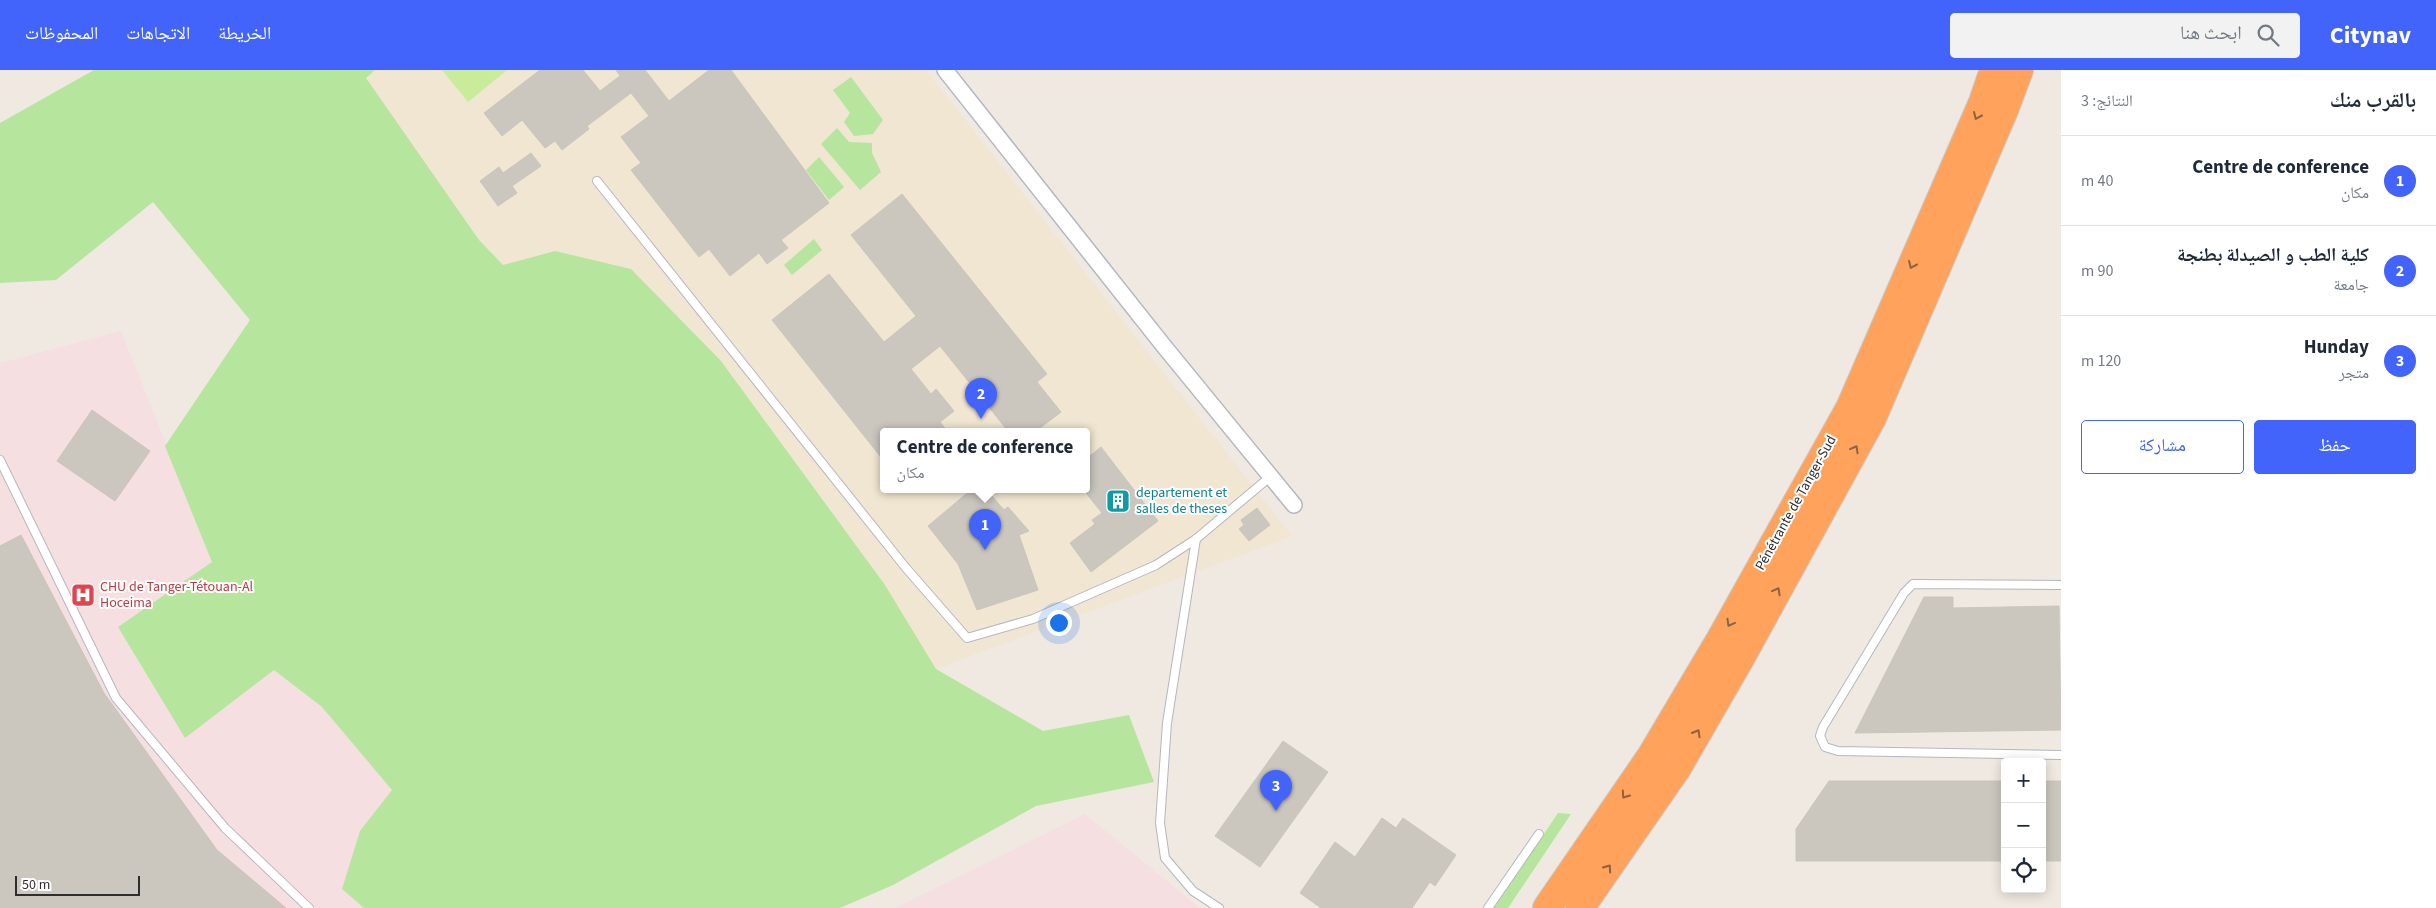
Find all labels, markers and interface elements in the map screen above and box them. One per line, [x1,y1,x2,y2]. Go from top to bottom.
search box [1950,13,2300,58]
text: Citynav [2330,18,2411,53]
text: ابحث هنا [2180,20,2242,47]
text: المحفوظات [25,21,98,46]
text: الاتجاهات [126,21,190,46]
text: الخريطة [218,21,271,46]
icon: search [2254,21,2282,49]
text: بالقرب منك [2330,85,2416,115]
text: النتائج: 3 [2081,90,2133,112]
one-way arrow [1972,111,1983,120]
text: Centre de conference [2192,154,2369,181]
text: 40 m [2081,170,2113,192]
text: 1 [2396,170,2404,192]
text: مكان [2341,182,2369,204]
text: كلية الطب و الصيدلة بطنجة [2177,242,2369,269]
one-way arrow [1908,260,1919,269]
text: 90 m [2081,260,2113,282]
text: 2 [2396,260,2404,282]
text: جامعة [2334,274,2369,296]
text: Hunday [2304,334,2369,361]
text: 120 m [2081,350,2121,372]
text: 3 [2396,350,2404,372]
text: متجر [2339,362,2369,384]
pin: 2 [965,378,997,419]
button: مشاركة [2081,420,2244,474]
button: حفظ [2254,420,2416,474]
popup [880,428,1090,493]
street label: Pénétrante de Tanger-Sud [1751,432,1841,574]
text: Centre de conference [897,434,1073,461]
one-way arrow [1849,445,1859,454]
text: مكان [897,462,925,484]
place label: departement et salles de theses [1136,483,1227,519]
building icon: departement et salles de theses [1105,488,1131,514]
pin: 1 [969,509,1001,550]
place label: CHU de Tanger-Tétouan-Al Hoceima [100,577,253,613]
hospital icon: CHU de Tanger-Tétouan-Al Hoceima [70,582,96,608]
one-way arrow [1771,587,1781,596]
your location [1046,610,1072,636]
one-way arrow [1726,617,1736,626]
one-way arrow [1691,729,1701,738]
map controls [2001,758,2046,893]
button: + [2001,758,2046,803]
pin: 3 [1260,770,1292,811]
one-way arrow [1621,790,1631,799]
button: − [2001,803,2046,848]
button: locate [2001,848,2046,893]
one-way arrow [1602,864,1611,874]
scale bar [15,873,140,896]
text: 50 m [22,875,50,895]

